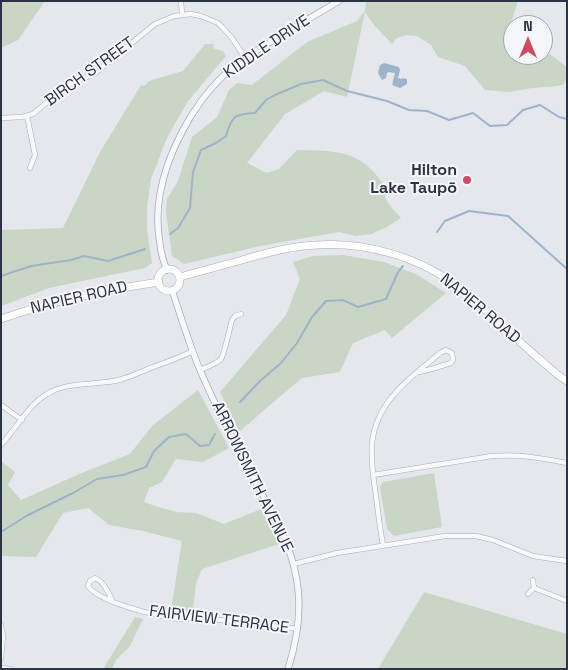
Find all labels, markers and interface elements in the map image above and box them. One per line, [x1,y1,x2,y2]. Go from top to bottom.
street label: KIDDLE DRIVE [220,11,314,83]
north arrow [503,15,553,65]
text: N [523,17,533,35]
street label: BIRCH STREET [42,33,138,111]
place label: Hilton Lake Taupō [370,161,457,199]
marker: Hilton Lake Taupō [461,174,473,186]
street label: NAPIER ROAD [436,270,524,348]
street label: NAPIER ROAD [29,278,129,318]
street label: ARROWSMITH AVENUE [207,399,297,555]
street label: FAIRVIEW TERRACE [148,602,290,638]

